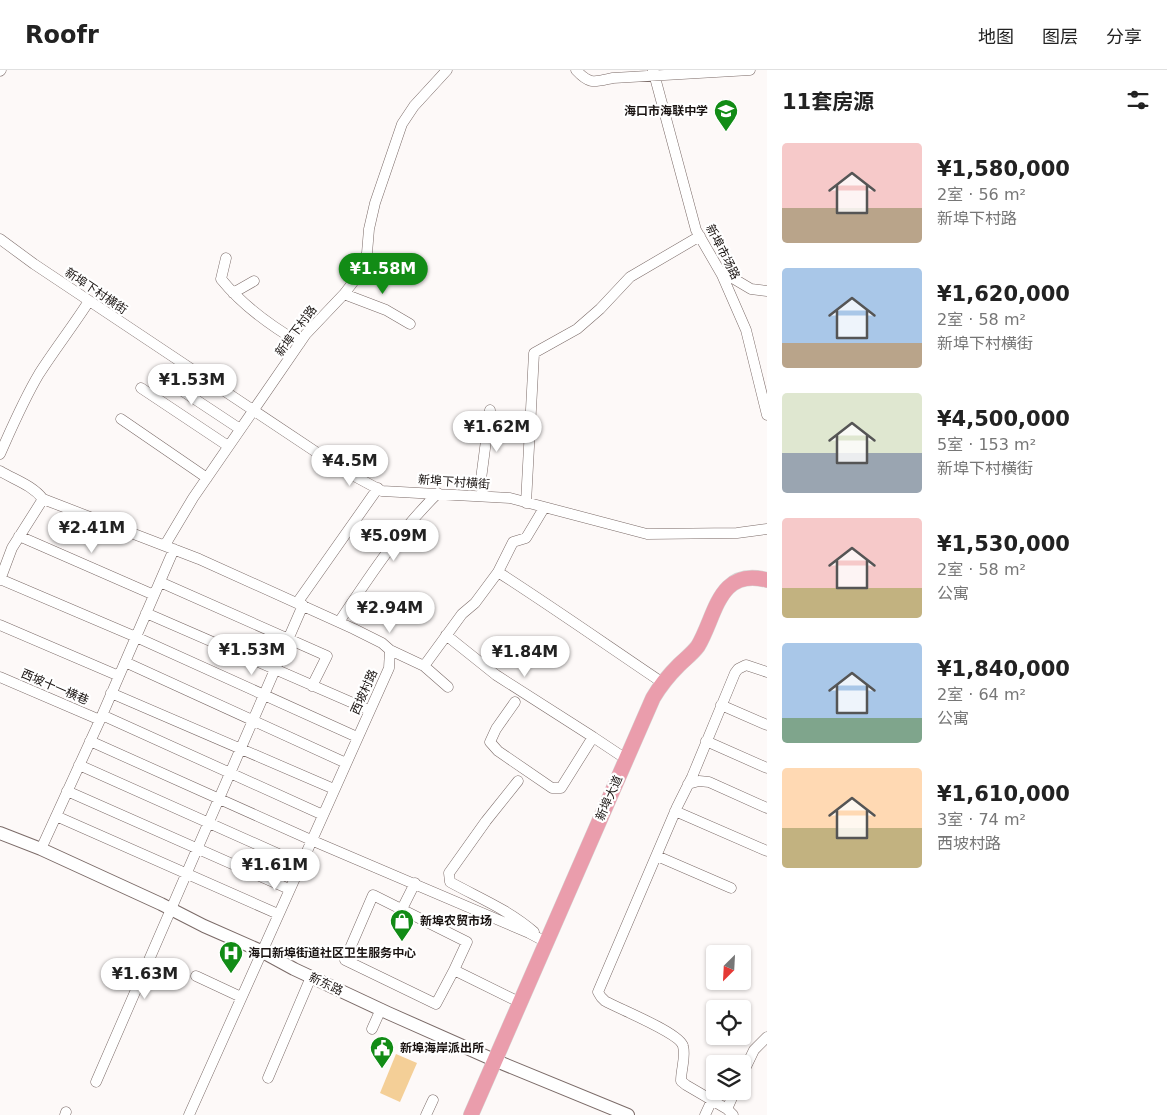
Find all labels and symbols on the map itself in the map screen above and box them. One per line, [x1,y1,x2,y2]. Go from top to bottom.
school or university icon: 海口市海联中学 [713,98,739,132]
place label: 海口市海联中学 [624,104,708,118]
street label: 新埠市场路 [703,222,743,282]
pin: ¥1.58M [342,252,424,295]
street label: 新埠下村横街 [62,265,130,317]
street label: 新埠下村路 [272,303,320,359]
pin: ¥1.53M [151,364,233,406]
pin: ¥1.62M [456,410,538,453]
pin: ¥4.5M [315,444,385,487]
street label: 新埠下村横街 [418,473,490,491]
pin: ¥2.41M [51,512,133,554]
pin: ¥5.09M [353,520,435,562]
pin: ¥2.94M [349,592,431,634]
pin: ¥1.53M [211,634,293,676]
pin: ¥1.84M [484,636,566,678]
street label: 西坡十一横巷 [19,666,91,708]
street label: 西坡村路 [348,667,380,717]
street label: 新埠大道 [593,773,625,823]
pin: ¥1.61M [234,848,316,891]
shop icon: 新埠农贸市场 [389,908,415,942]
place label: 新埠农贸市场 [420,914,492,928]
hospital icon: 海口新埠街道社区卫生服务中心 [218,940,244,974]
north arrow [706,945,751,990]
place label: 海口新埠街道社区卫生服务中心 [248,946,416,960]
pin: ¥1.63M [104,958,186,1000]
street label: 新东路 [307,970,345,998]
public building icon: 新埠海岸派出所 [369,1035,395,1069]
place label: 新埠海岸派出所 [400,1041,484,1055]

